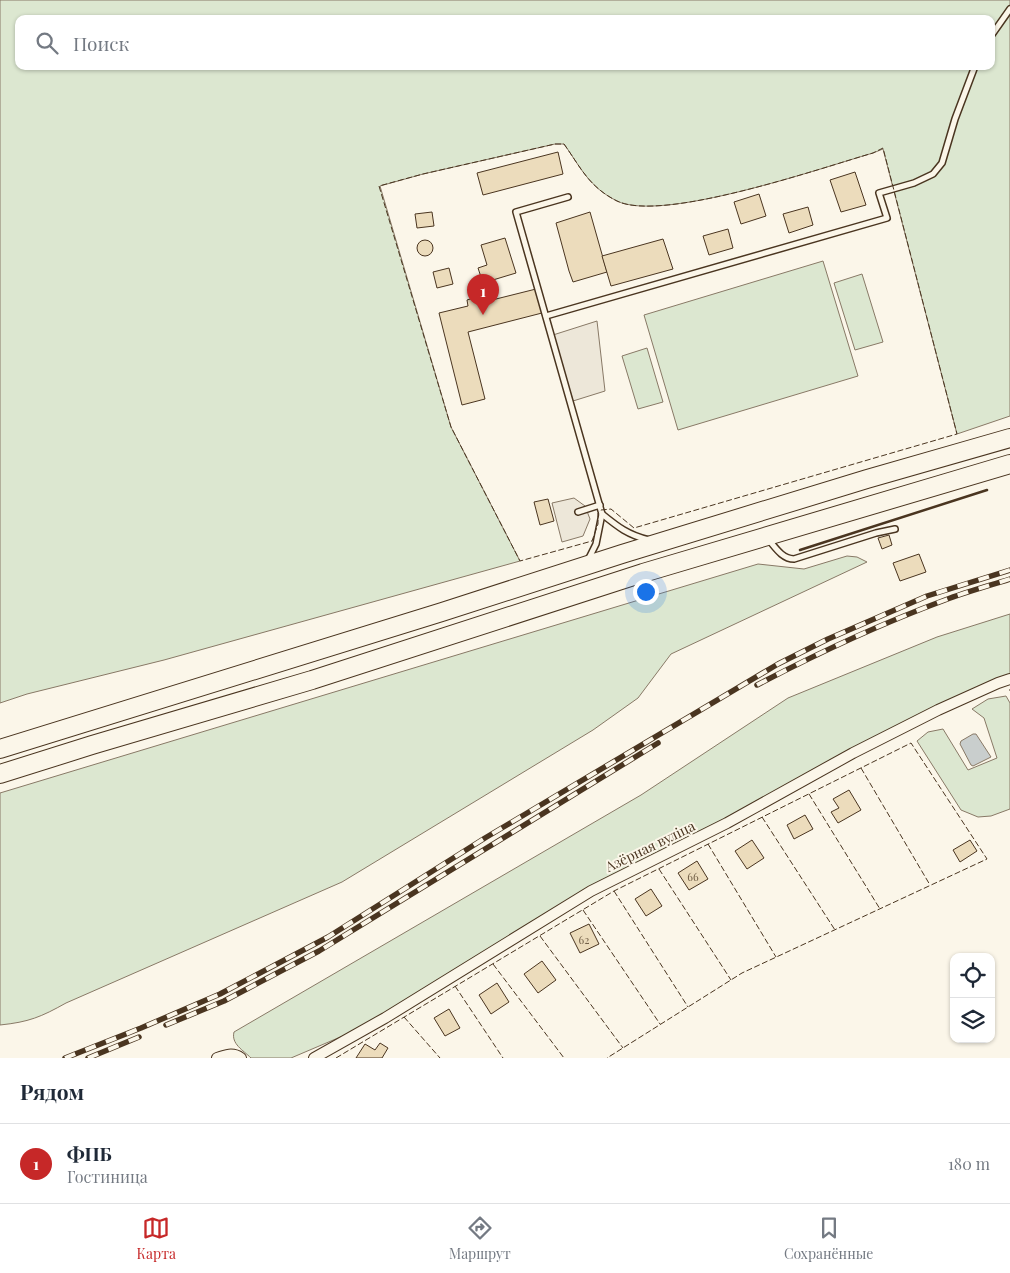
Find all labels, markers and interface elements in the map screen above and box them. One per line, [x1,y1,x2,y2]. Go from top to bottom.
search box [15,15,995,70]
icon: search [33,29,61,57]
text: Поиск [73,30,129,56]
pin: 1 [467,274,499,315]
your location [633,579,659,605]
street label: Азёрная вуліца [601,816,698,876]
house number: 66 [687,869,699,884]
house number: 62 [579,932,589,947]
map controls [950,953,995,1043]
button: locate [950,953,995,998]
button: layers [950,998,995,1043]
text: Рядом [20,1077,84,1105]
text: ФПБ [67,1140,112,1166]
text: 1 [33,1153,39,1174]
text: 180 m [948,1153,990,1174]
text: Гостиница [67,1166,148,1187]
tab: Карта [137,1214,176,1263]
tab: Маршрут [449,1214,511,1263]
tab: Сохранённые [784,1214,873,1263]

